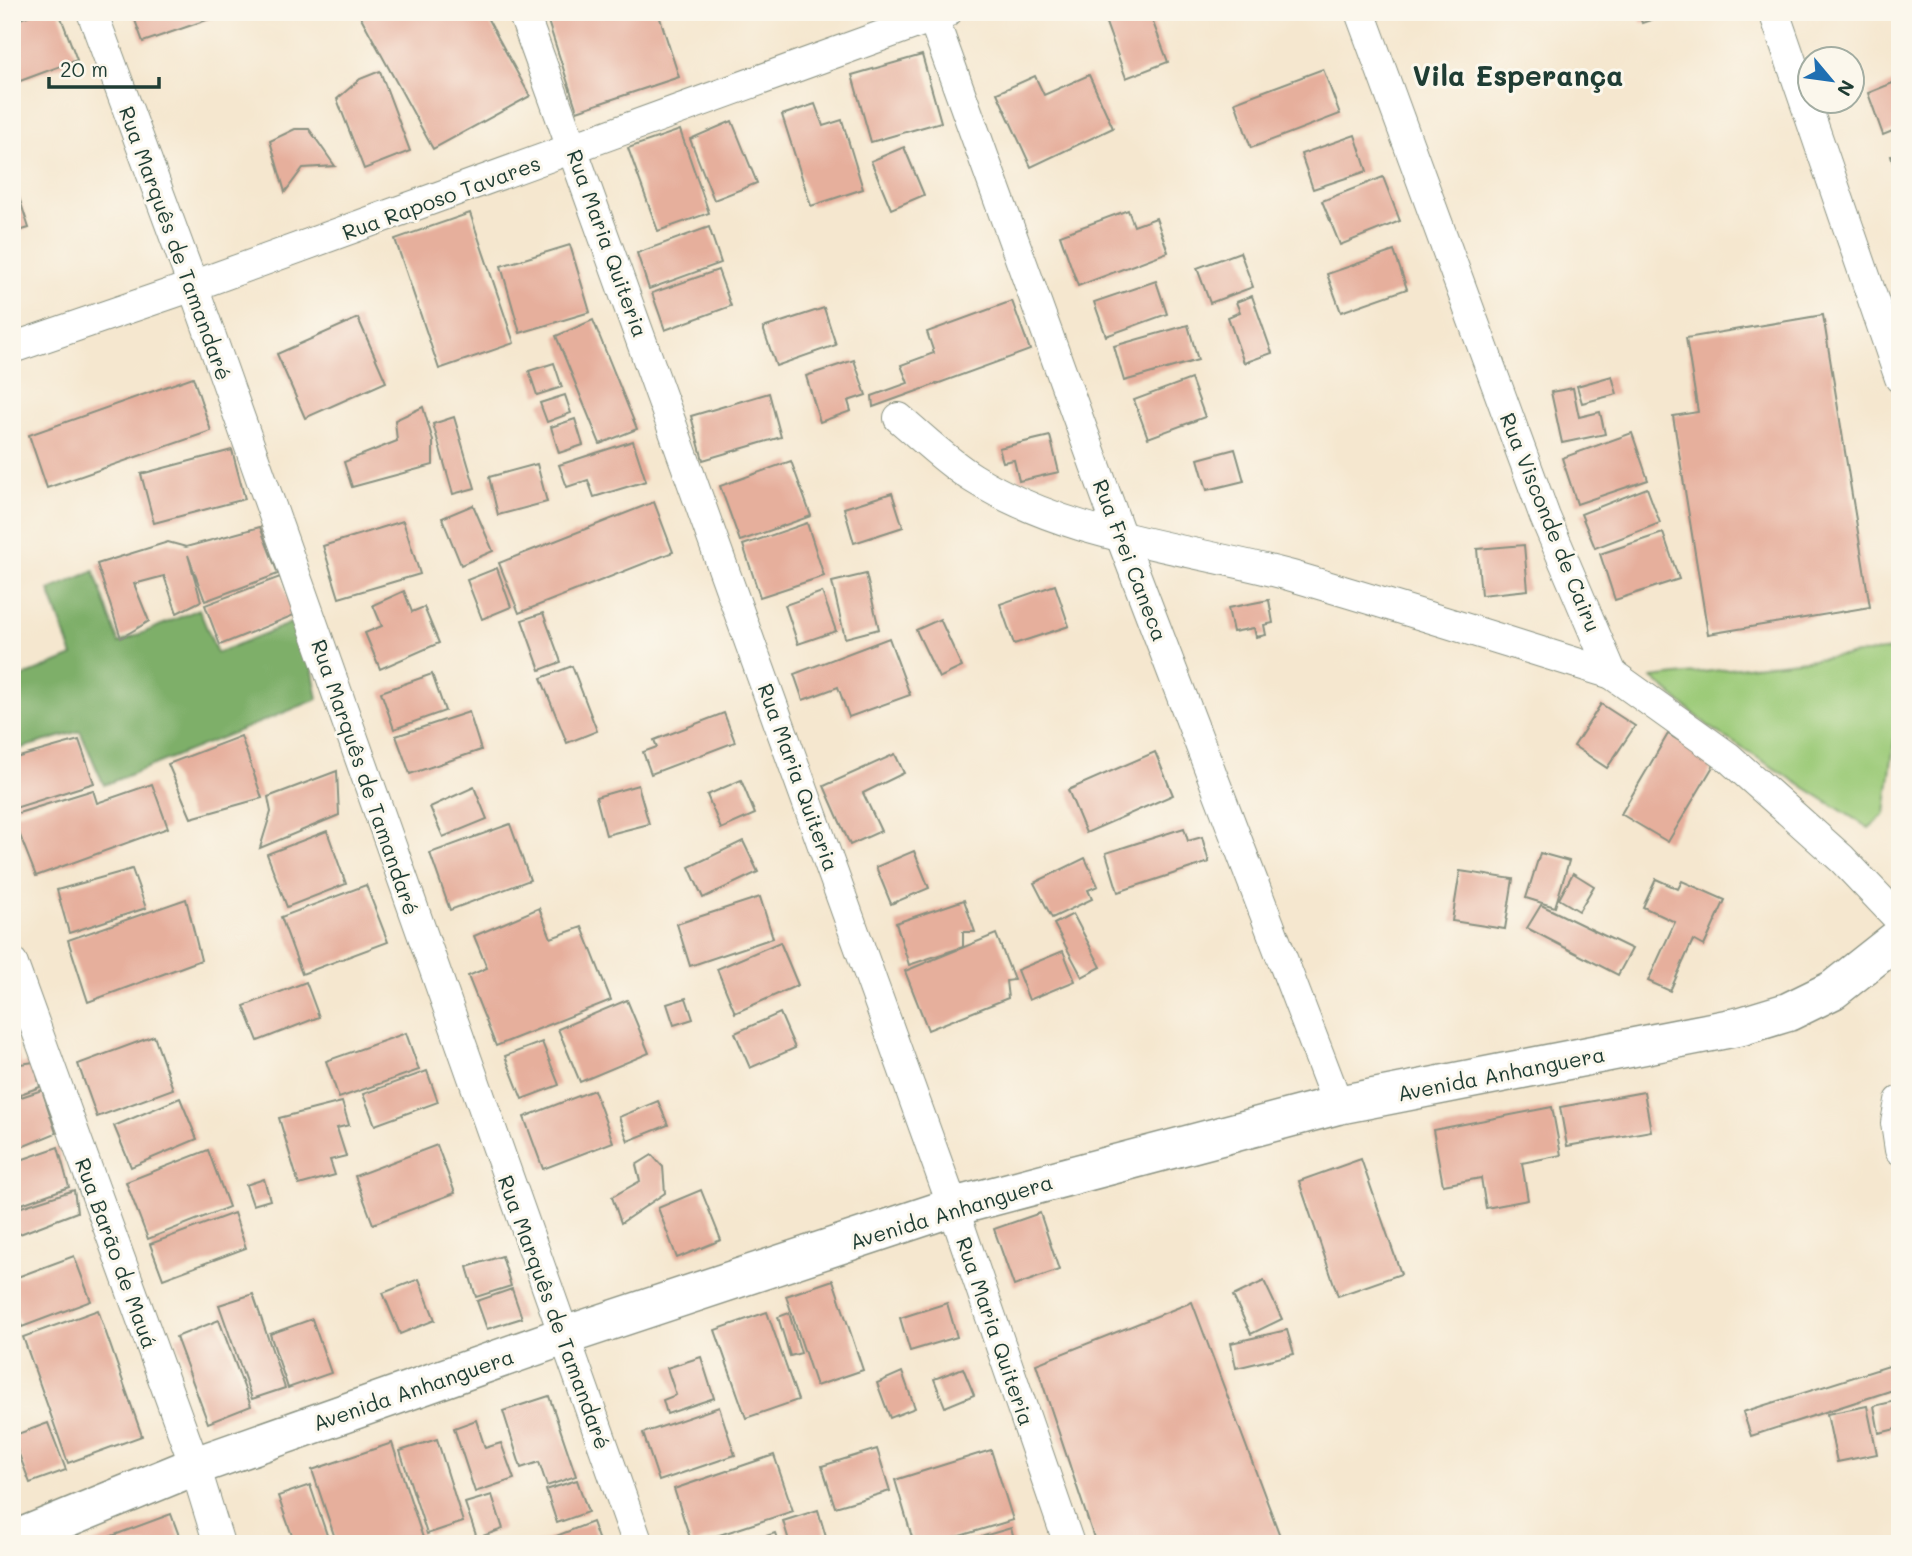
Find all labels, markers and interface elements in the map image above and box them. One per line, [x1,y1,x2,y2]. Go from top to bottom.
scale bar [49,46,159,90]
north arrow [1797,46,1867,116]
text: 20 m [60,55,108,82]
district label: Vila Esperança [1413,57,1623,93]
text: N [1832,76,1861,101]
street label: Rua Marquês de Tamandaré [114,102,238,384]
street label: Rua Maria Quiteria [561,145,655,341]
street label: Rua Raposo Tavares [338,149,544,245]
street label: Rua Visconde de Cairu [1495,408,1607,636]
street label: Rua Frei Caneca [1088,475,1174,645]
street label: Rua Marquês de Tamandaré [306,636,426,918]
street label: Rua Maria Quiteria [752,679,846,875]
street label: Avenida Anhanguera [1395,1040,1607,1106]
street label: Rua Barão de Mauá [70,1154,164,1352]
street label: Avenida Anhanguera [846,1167,1056,1255]
street label: Rua Marquês de Tamandaré [493,1171,617,1453]
street label: Rua Maria Quiteria [951,1233,1041,1429]
street label: Avenida Anhanguera [309,1342,517,1436]

